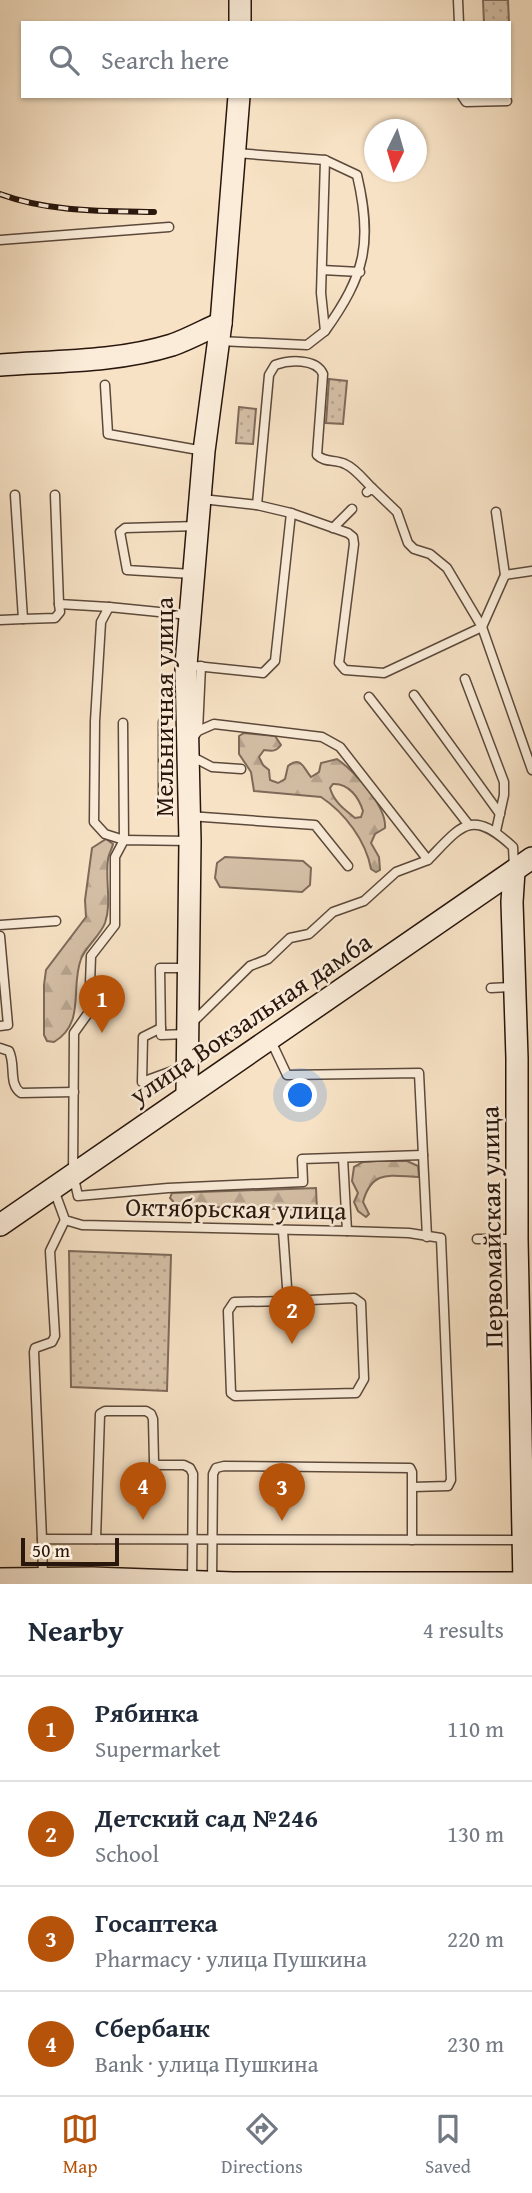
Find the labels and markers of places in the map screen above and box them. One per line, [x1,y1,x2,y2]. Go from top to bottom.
pin: 1 [79,975,125,1033]
pin: 2 [269,1286,315,1344]
pin: 4 [120,1462,166,1520]
pin: 3 [259,1463,305,1521]

